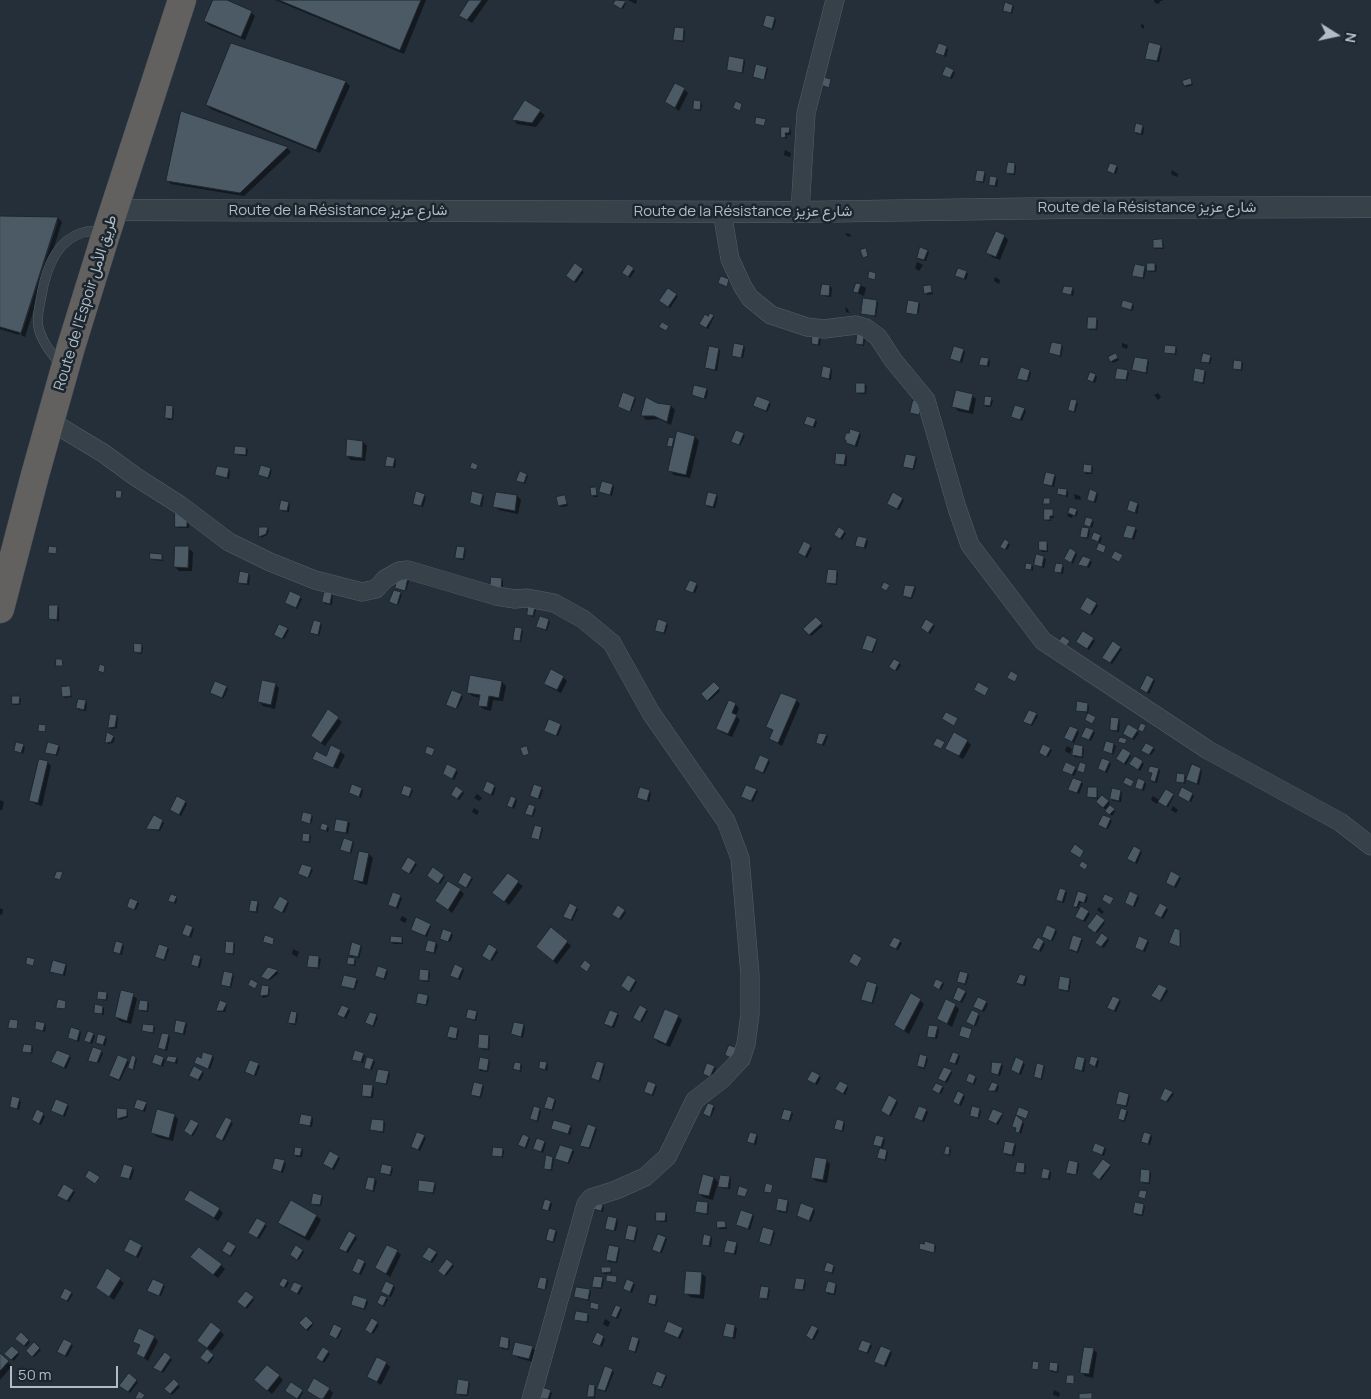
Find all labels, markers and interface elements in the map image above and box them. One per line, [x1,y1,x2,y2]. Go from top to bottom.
north arrow [1311,10,1361,60]
text: N [1341,31,1361,44]
street label: Route de la Résistance شارع عزيز [1038,199,1256,217]
street label: Route de la Résistance شارع عزيز [229,202,447,220]
street label: Route de la Résistance شارع عزيز [634,203,852,221]
street label: Route de l’Espoir طريق الأمل [51,213,121,393]
scale bar [12,1356,120,1388]
text: 50 m [18,1364,52,1385]

